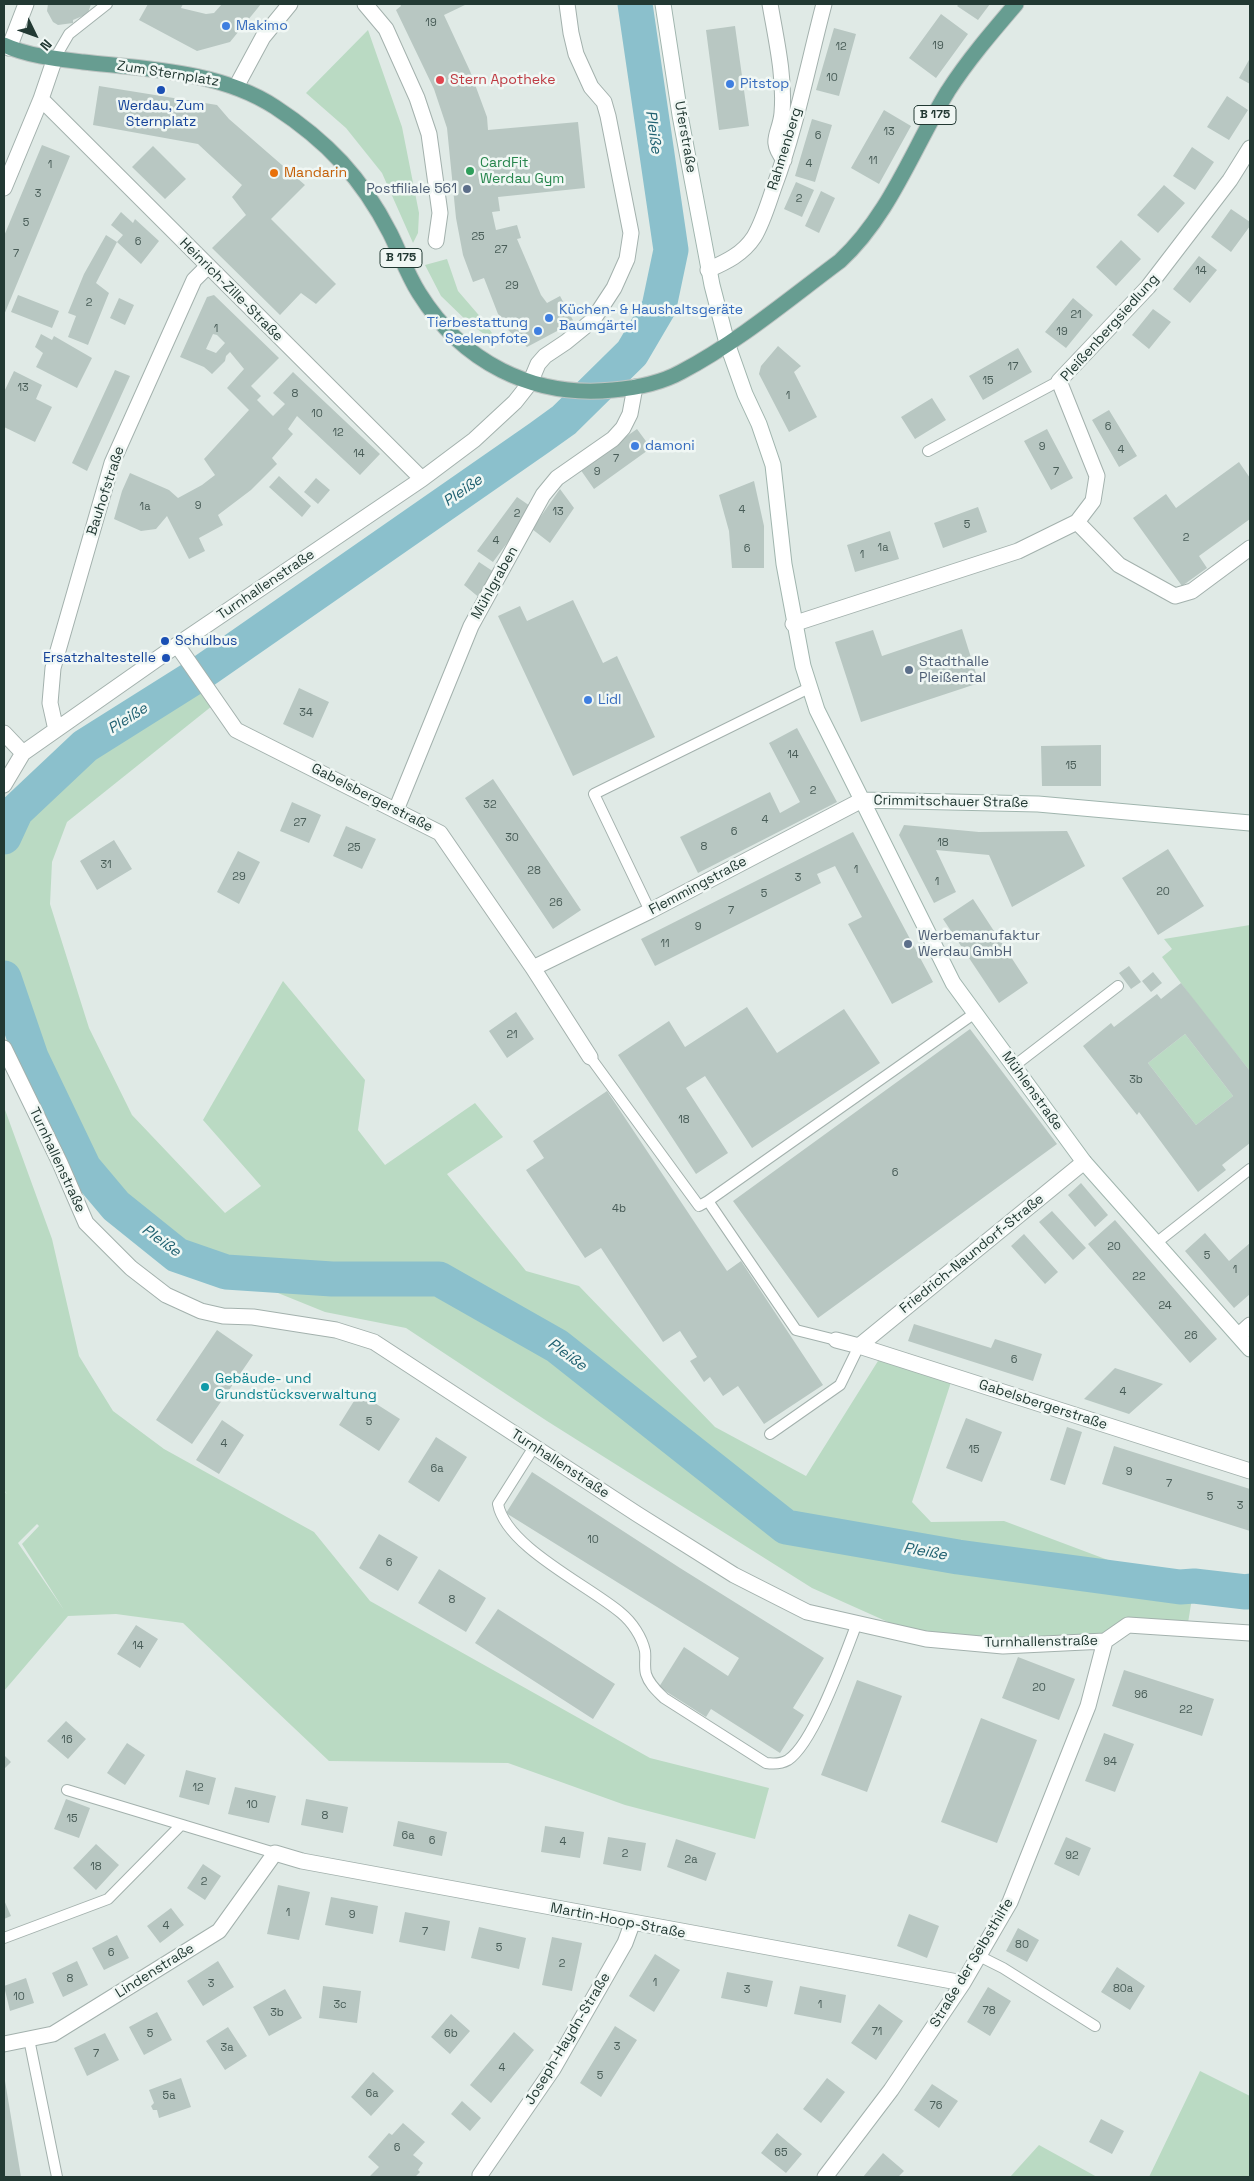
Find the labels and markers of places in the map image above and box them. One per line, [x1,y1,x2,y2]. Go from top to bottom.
place label: Makimo [236,18,288,34]
marker: Makimo [220,20,232,32]
place label: Stern Apotheke [450,72,555,88]
marker: Stern Apotheke [434,74,446,86]
place label: Pitstop [740,76,789,92]
marker: Pitstop [724,78,736,90]
marker: Werdau, Zum Sternplatz [155,84,167,96]
place label: Werdau, Zum Sternplatz [118,98,204,130]
place label: CardFit Werdau Gym [480,155,564,188]
place label: Mandarin [284,165,347,181]
marker: CardFit Werdau Gym [464,165,476,177]
marker: Mandarin [268,167,280,179]
place label: Postfiliale 561 [366,181,457,197]
marker: Postfiliale 561 [461,183,473,195]
place label: Küchen- & Haushaltsgeräte Baumgärtel [559,302,743,334]
marker: Küchen- & Haushaltsgeräte Baumgärtel [543,312,555,324]
place label: Tierbestattung Seelenpfote [427,315,528,348]
marker: Tierbestattung Seelenpfote [532,325,544,337]
place label: damoni [645,438,695,454]
marker: damoni [629,440,641,452]
place label: Schulbus [175,633,237,649]
marker: Schulbus [159,635,171,647]
place label: Ersatzhaltestelle [43,650,156,666]
marker: Ersatzhaltestelle [160,652,172,664]
place label: Stadthalle Pleißental [919,654,989,686]
marker: Stadthalle Pleißental [903,664,915,676]
place label: Lidl [598,692,622,708]
marker: Lidl [582,694,594,706]
place label: Werbemanufaktur Werdau GmbH [918,928,1040,960]
marker: Werbemanufaktur Werdau GmbH [902,938,914,950]
place label: Gebäude- und Grundstücksverwaltung [215,1371,377,1404]
marker: Gebäude- und Grundstücksverwaltung [199,1381,211,1393]

